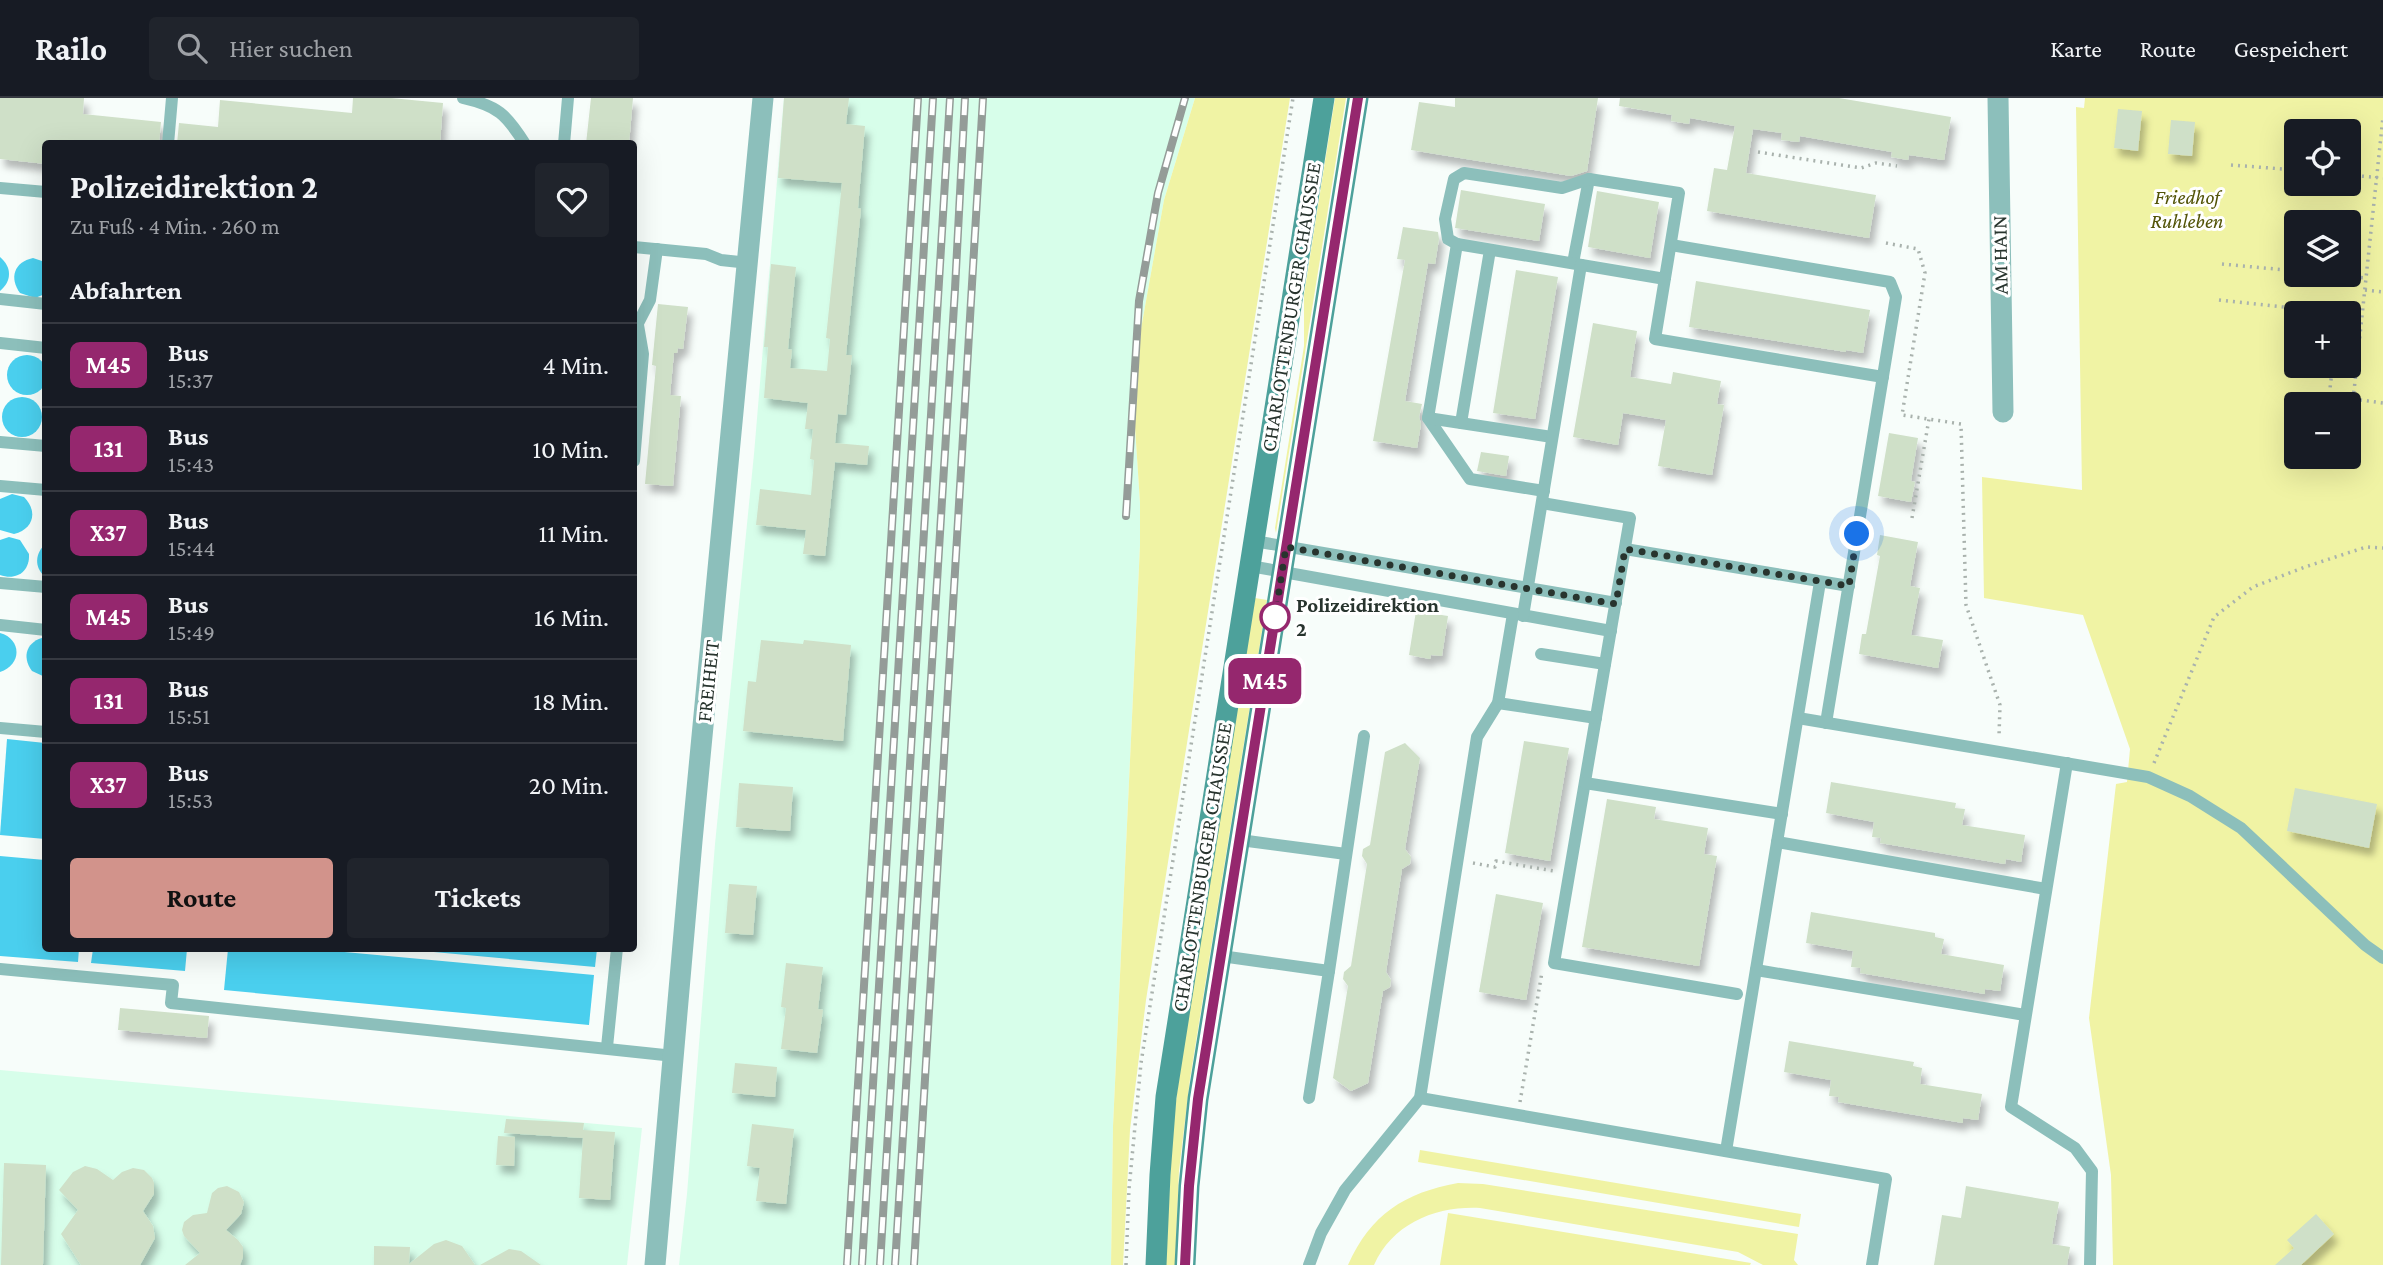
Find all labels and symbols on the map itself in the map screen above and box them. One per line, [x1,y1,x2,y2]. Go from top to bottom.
street label: CHARLOTTENBURGER CHAUSSEE [1256,161,1326,453]
park label: Friedhof Ruhleben [2150,185,2224,233]
street label: AM HAIN [1987,215,2013,295]
your location [1839,516,1874,551]
place label: Polizeidirektion 2 [1296,593,1439,641]
marker: Polizeidirektion 2 [1260,602,1290,632]
street label: FREIHEIT [692,638,724,723]
line badge: M45 [1225,658,1305,704]
street label: CHARLOTTENBURGER CHAUSSEE [1167,721,1237,1013]

